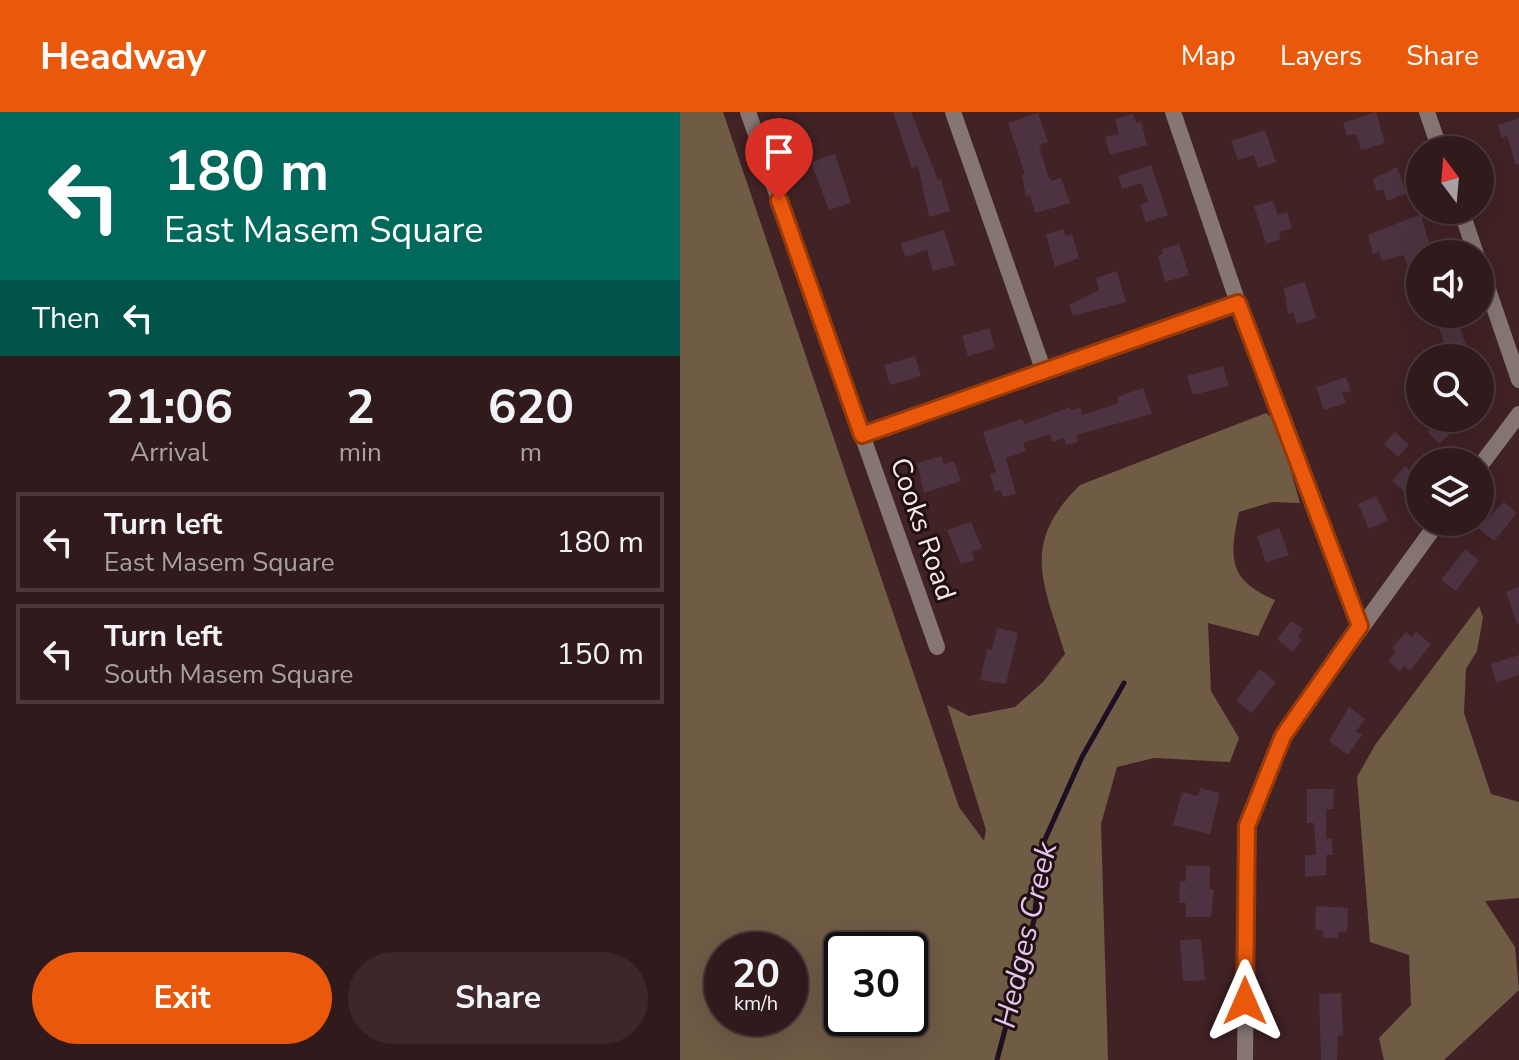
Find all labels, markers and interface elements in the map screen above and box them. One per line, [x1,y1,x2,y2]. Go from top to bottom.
text: Headway [40,31,206,82]
text: Map [1181,37,1236,75]
text: Layers [1280,37,1362,75]
text: Share [1406,37,1479,75]
pin [745,118,813,200]
icon: arrive [757,130,801,174]
text: 180 m [164,133,329,210]
north arrow [1406,136,1494,224]
map controls [1406,136,1494,536]
icon: left [32,144,136,248]
text: East Masem Square [164,206,483,255]
button: sound [1406,240,1494,328]
icon: left [116,296,160,340]
text: Then [32,298,100,339]
button: search [1406,344,1494,432]
text: 21:06 [106,374,233,440]
text: 2 [346,374,375,440]
text: 620 [488,374,574,440]
text: Arrival [130,435,209,470]
text: min [339,435,382,470]
text: m [520,435,542,470]
button: layers [1406,448,1494,536]
street label: Cooks Road [881,453,965,605]
text: Turn left [104,504,222,545]
icon: left [36,520,80,564]
text: 180 m [557,522,644,563]
text: East Masem Square [104,545,335,580]
text: Turn left [104,616,222,657]
icon: left [36,632,80,676]
text: 150 m [557,634,644,675]
text: South Masem Square [104,657,353,692]
water label: Hedges Creek [985,837,1068,1032]
speed limit sign: 30 [824,932,928,1036]
text: 20 [732,947,780,1001]
button: Exit [32,952,332,1044]
button: Share [348,952,648,1044]
position arrow [1203,959,1287,1043]
text: km/h [734,990,778,1017]

